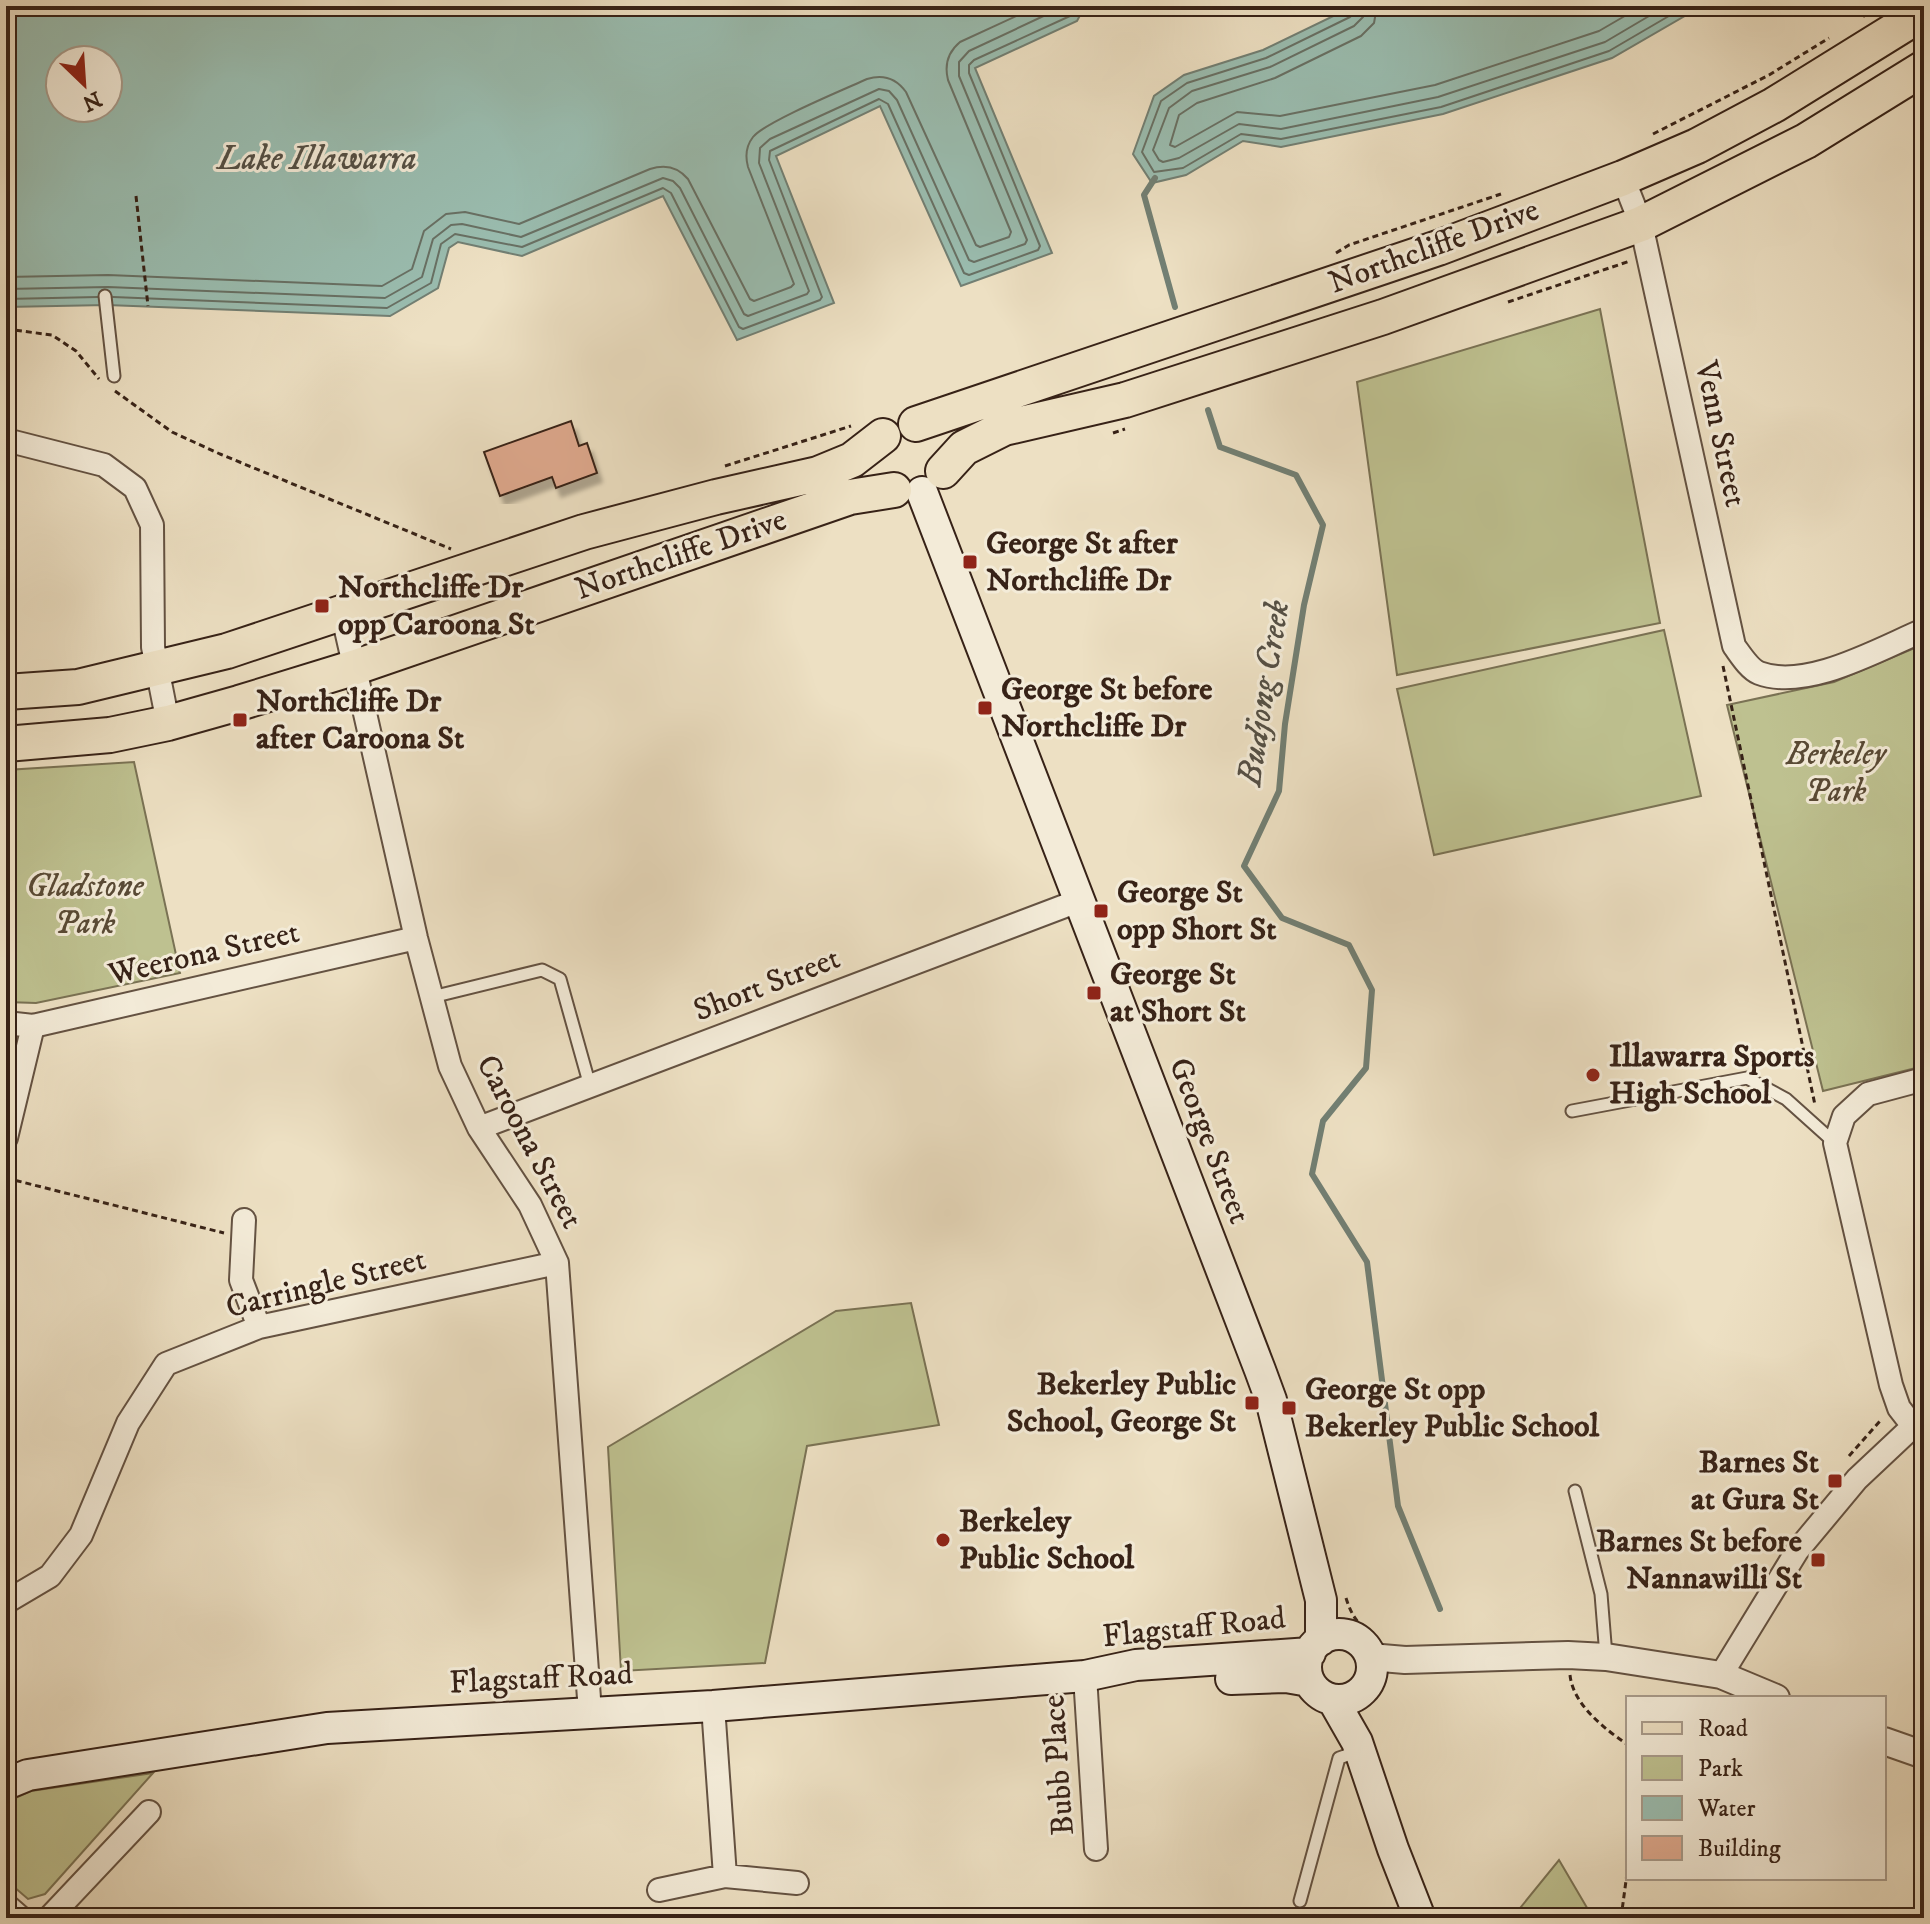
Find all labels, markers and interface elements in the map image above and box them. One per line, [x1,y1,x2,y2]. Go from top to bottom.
north arrow [44,44,124,124]
text: N [78,85,106,117]
water label: Lake Illawarra [215,138,417,180]
street label: Northcliffe Drive [1323,190,1545,304]
street label: Venn Street [1685,357,1755,510]
street label: Northcliffe Drive [570,500,792,610]
place label: George St after Northcliffe Dr [986,524,1179,601]
marker: George St after Northcliffe Dr [961,553,979,571]
place label: Northcliffe Dr opp Caroona St [338,568,535,645]
marker: Northcliffe Dr opp Caroona St [313,597,331,615]
water label: Budjong Creek [1228,597,1300,790]
place label: George St before Northcliffe Dr [1001,670,1212,747]
place label: Northcliffe Dr after Caroona St [256,682,465,759]
marker: George St before Northcliffe Dr [976,699,994,717]
marker: Northcliffe Dr after Caroona St [231,711,249,729]
park label: Berkeley Park [1785,735,1888,812]
park label: Gladstone Park [26,867,145,944]
place label: George St opp Short St [1117,873,1277,950]
marker: George St opp Short St [1092,902,1110,920]
street label: Weerona Street [104,913,303,996]
street label: Short Street [688,939,846,1031]
place label: George St at Short St [1110,955,1246,1032]
marker: George St at Short St [1085,984,1103,1002]
place label: Illawarra Sports High School [1609,1037,1815,1114]
street label: Caroona Street [467,1048,591,1236]
street label: George Street [1159,1052,1259,1230]
marker: Illawarra Sports High School [1584,1066,1602,1084]
street label: Carringle Street [222,1240,430,1328]
place label: Bekerley Public School, George St [1007,1365,1237,1442]
place label: George St opp Bekerley Public School [1305,1370,1599,1447]
marker: Bekerley Public School, George St [1243,1394,1261,1412]
marker: George St opp Bekerley Public School [1280,1399,1298,1417]
place label: Barnes St at Gura St [1691,1443,1820,1520]
marker: Barnes St at Gura St [1826,1472,1844,1490]
place label: Berkeley Public School [959,1502,1135,1579]
place label: Barnes St before Nannawilli St [1596,1522,1803,1599]
marker: Berkeley Public School [934,1531,952,1549]
marker: Barnes St before Nannawilli St [1809,1551,1827,1569]
street label: Flagstaff Road [1100,1598,1288,1658]
street label: Flagstaff Road [448,1654,634,1704]
street label: Bubb Place [1034,1693,1084,1837]
legend [1626,1696,1886,1880]
text: Road [1698,1714,1748,1744]
text: Park [1698,1754,1743,1784]
text: Water [1697,1794,1755,1824]
text: Building [1698,1834,1781,1864]

